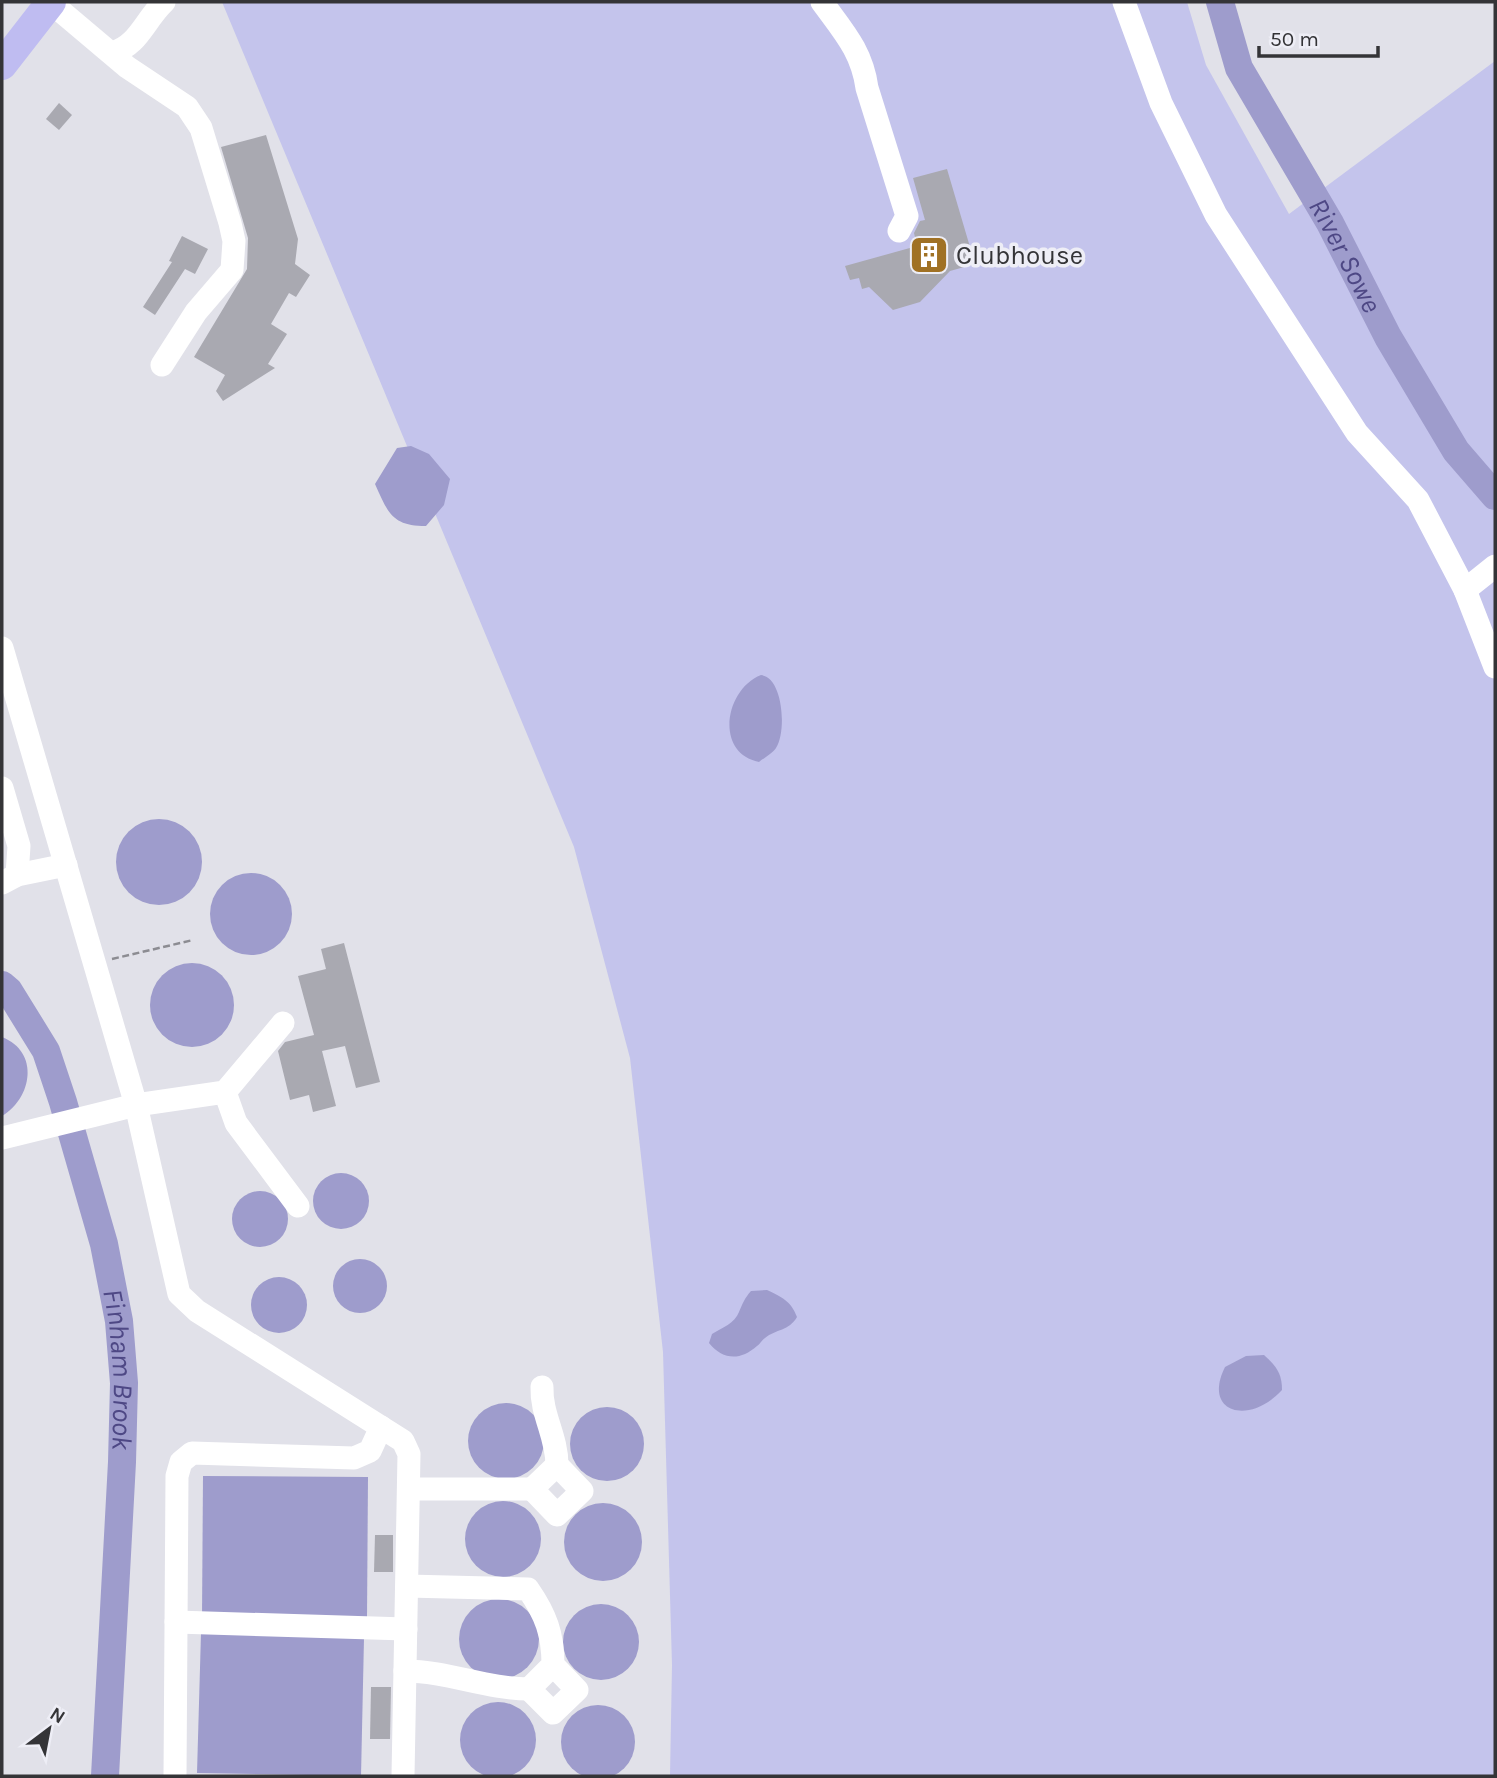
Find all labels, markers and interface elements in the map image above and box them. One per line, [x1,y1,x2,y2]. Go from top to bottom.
scale bar [1259,14,1378,58]
text: 50 m [1270,27,1319,51]
water label: River Sowe [1302,192,1389,318]
building icon: Clubhouse [908,234,950,276]
place label: Clubhouse [956,240,1083,271]
water label: Finham Brook [97,1286,140,1451]
north arrow [14,1694,84,1764]
text: N [46,1702,69,1728]

